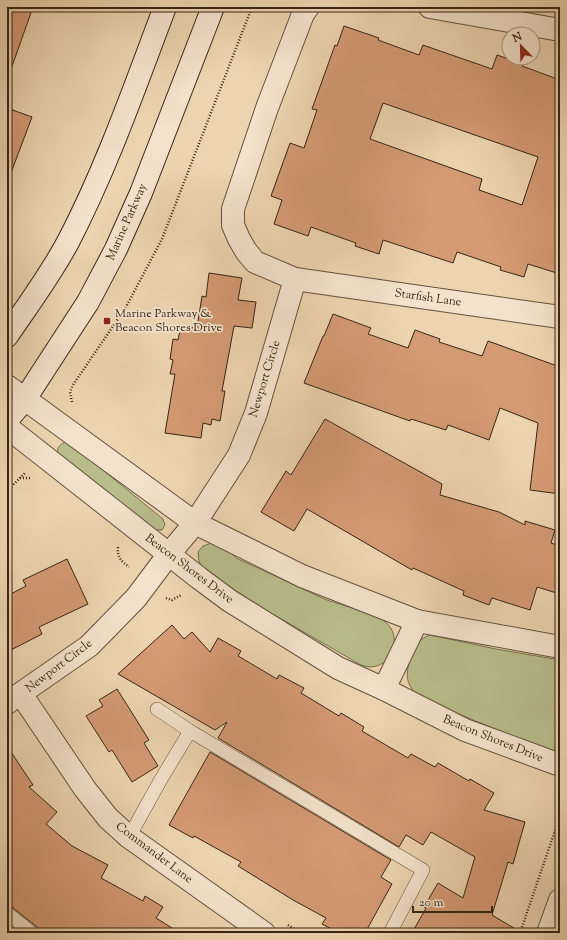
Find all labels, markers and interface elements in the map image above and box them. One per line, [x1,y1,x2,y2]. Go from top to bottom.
north arrow [501,26,541,66]
text: N [509,29,525,47]
street label: Marine Parkway [102,181,152,263]
street label: Starfish Lane [393,284,463,312]
place label: Marine Parkway & Beacon Shores Drive [115,305,222,337]
marker: Marine Parkway & Beacon Shores Drive [102,316,112,326]
street label: Newport Circle [245,338,285,420]
street label: Beacon Shores Drive [141,530,237,609]
street label: Newport Circle [22,635,97,697]
street label: Beacon Shores Drive [440,711,546,768]
street label: Commander Lane [111,818,197,888]
scale bar [413,888,492,914]
text: 20 m [419,894,444,912]

